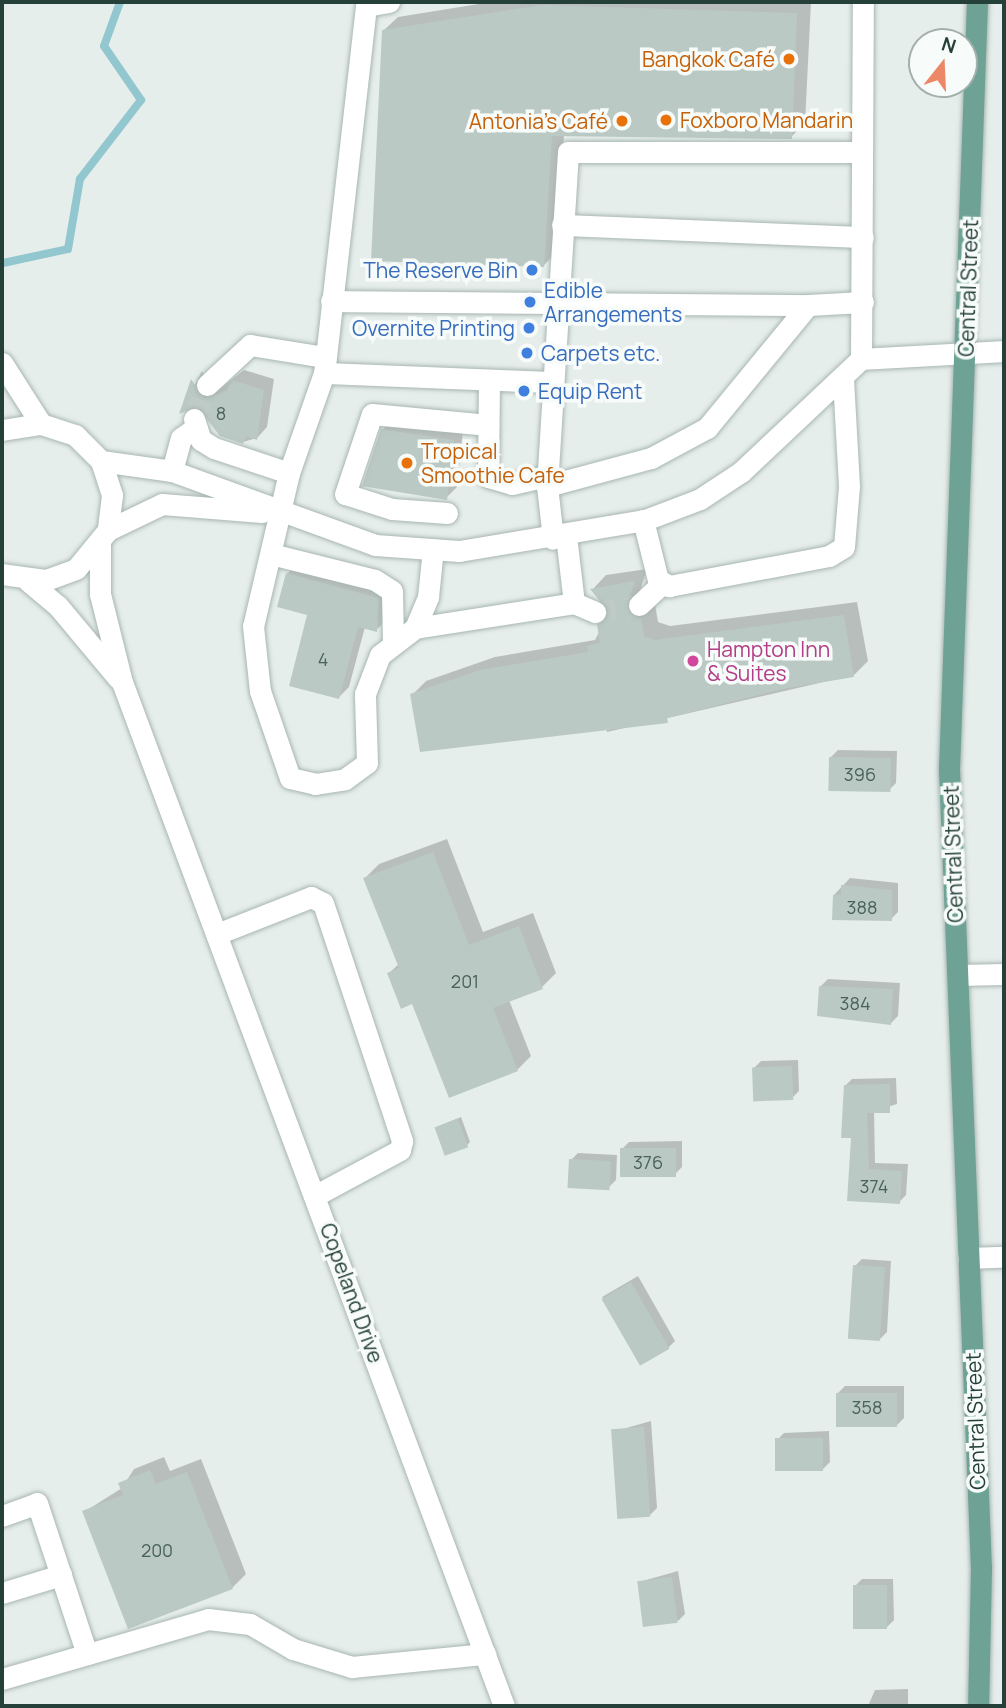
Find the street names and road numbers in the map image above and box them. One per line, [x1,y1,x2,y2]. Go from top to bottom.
street label: Central Street [953,219,983,357]
street label: Central Street [938,785,968,923]
street label: Copeland Drive [315,1220,389,1366]
street label: Central Street [960,1352,990,1490]

